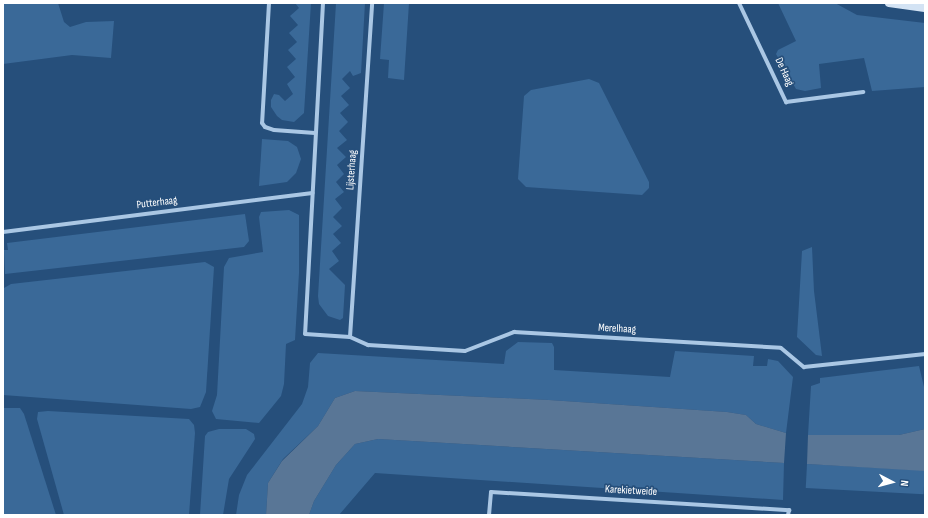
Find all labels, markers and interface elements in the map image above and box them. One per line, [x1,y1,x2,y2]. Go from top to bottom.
street label: De Haag [772,56,796,88]
street label: Lijsterhaag [344,149,360,191]
street label: Putterhaag [136,194,178,212]
street label: Merelhaag [598,321,636,337]
north arrow [872,462,912,502]
text: N [898,480,911,487]
street label: Karekietweide [605,483,657,499]

